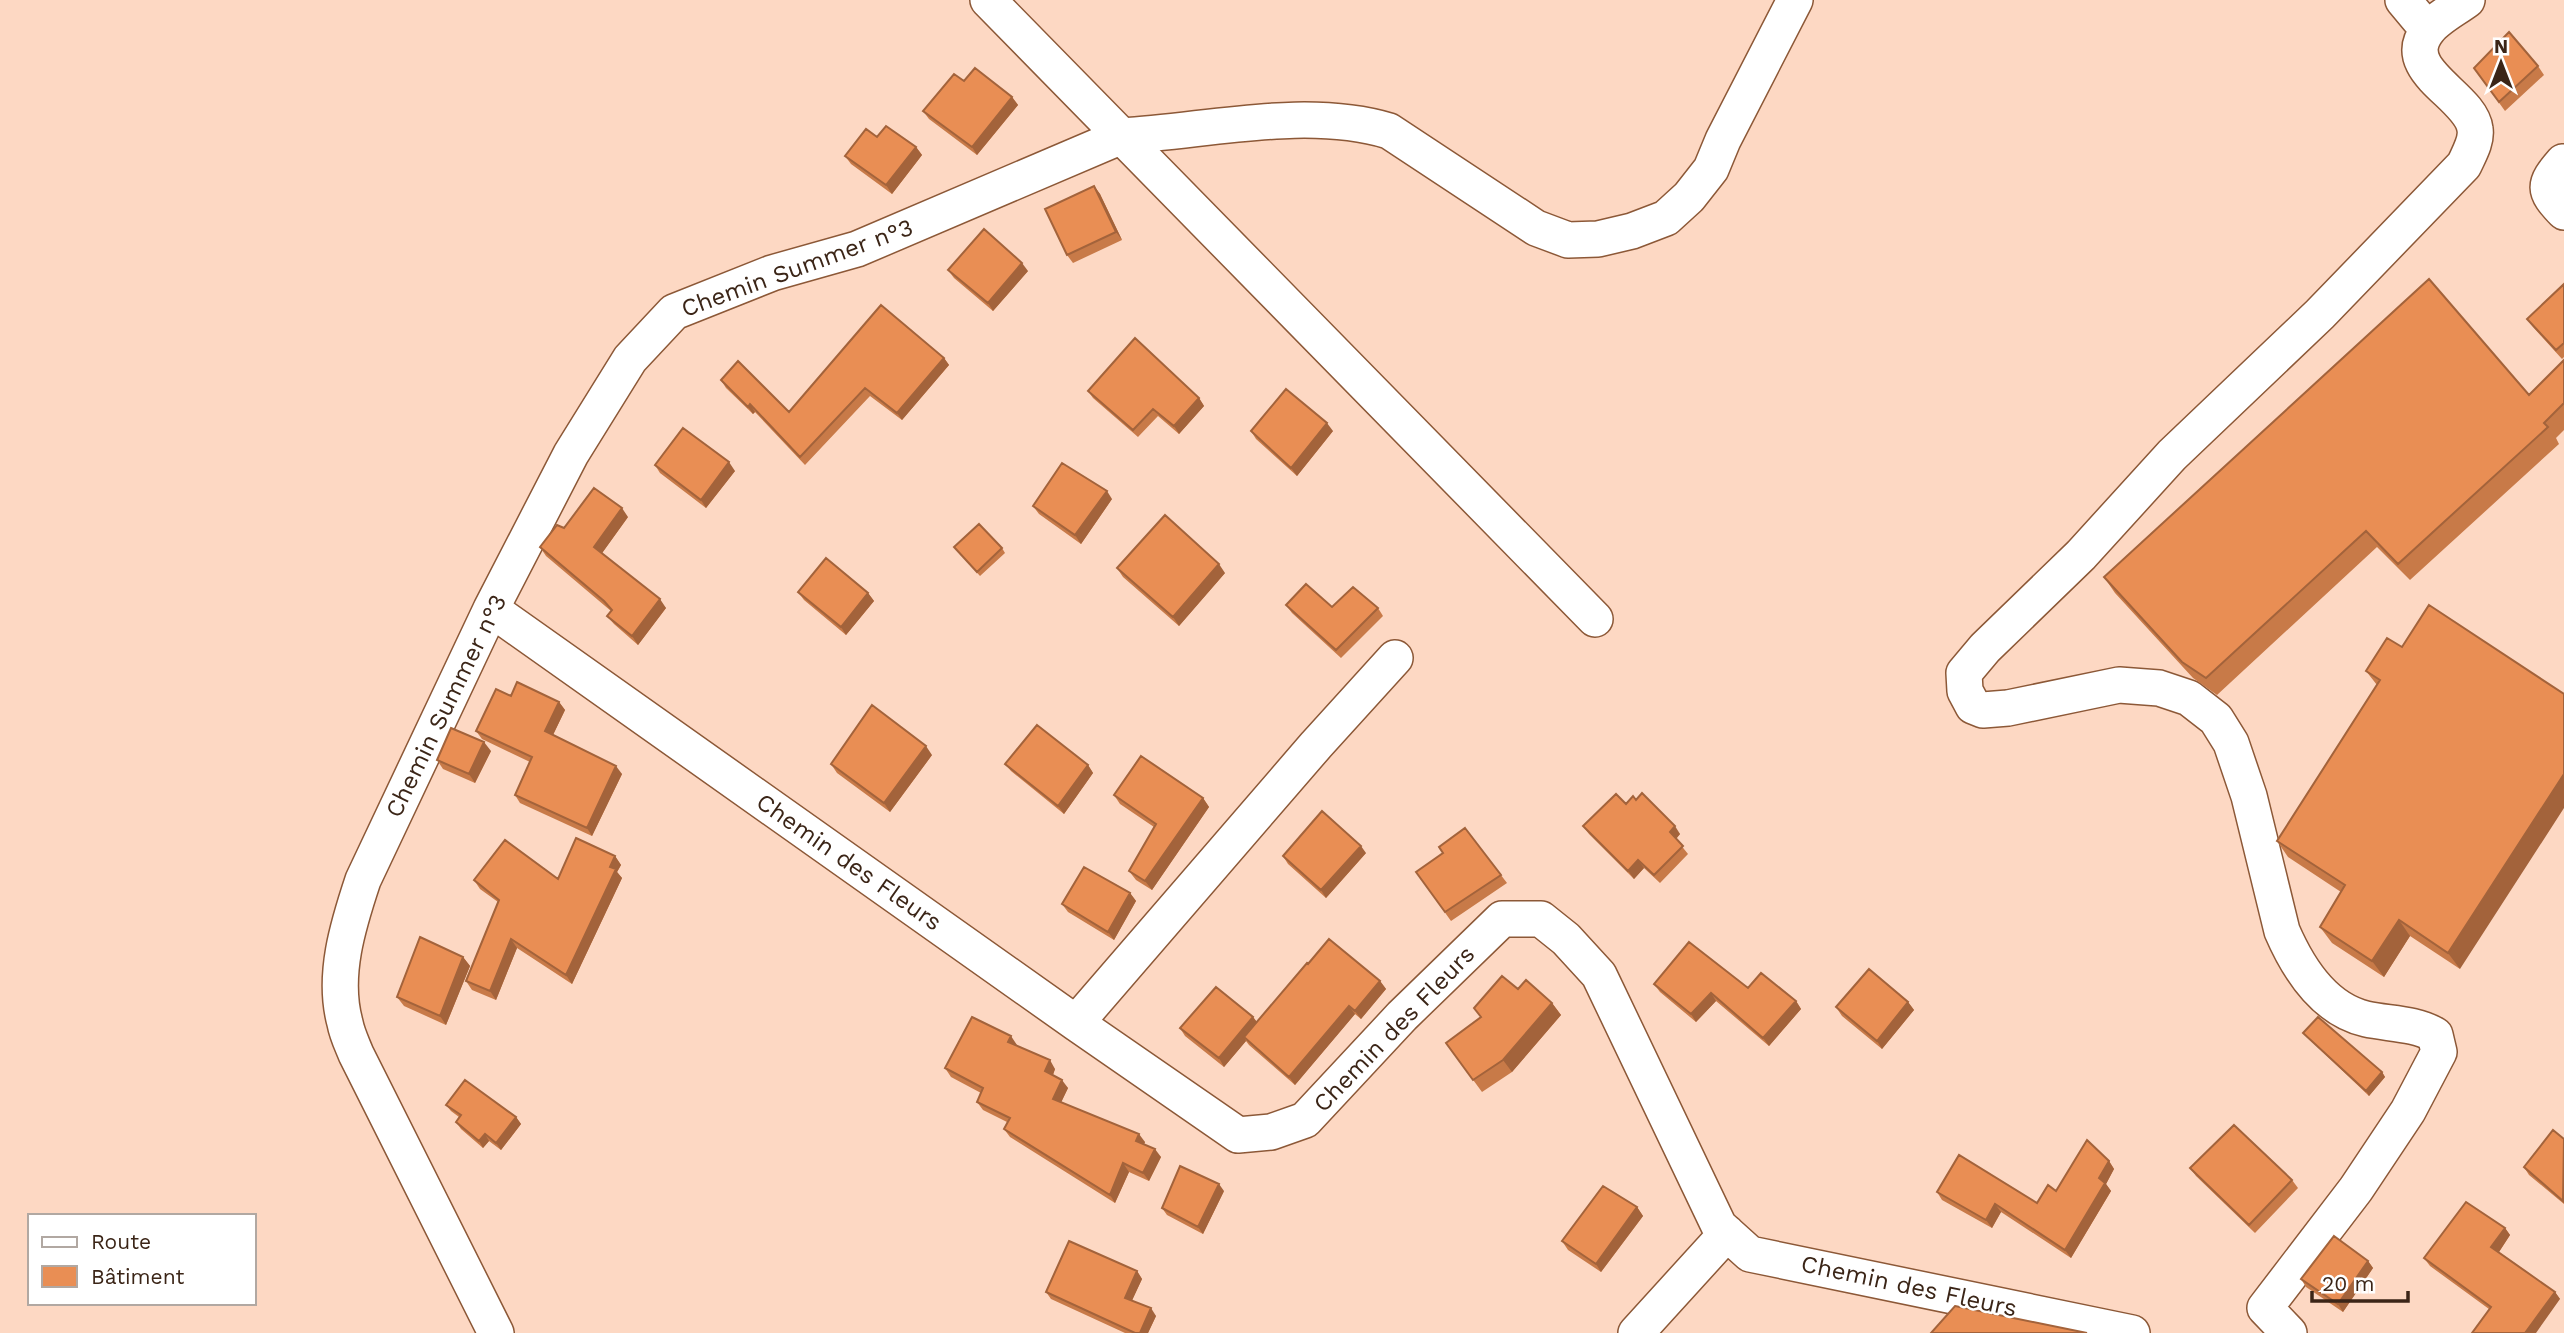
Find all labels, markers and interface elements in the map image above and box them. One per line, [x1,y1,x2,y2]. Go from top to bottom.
north arrow [2466,28,2536,98]
text: N [2494,35,2508,58]
street label: Chemin Summer n°3 [677,213,917,323]
street label: Chemin Summer n°3 [380,590,512,822]
street label: Chemin des Fleurs [751,788,947,936]
street label: Chemin des Fleurs [1308,940,1480,1118]
legend [28,1214,256,1305]
text: Route [91,1229,151,1254]
street label: Chemin des Fleurs [1799,1249,2019,1323]
scale bar [2312,1260,2408,1304]
text: Bâtiment [91,1264,185,1289]
text: 20 m [2322,1271,2374,1296]

